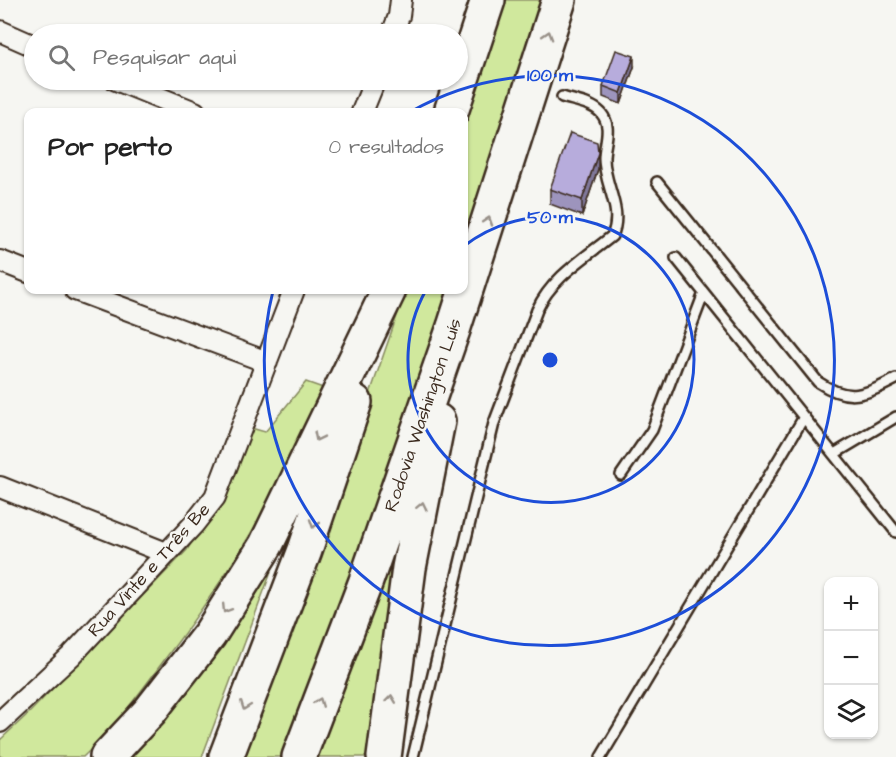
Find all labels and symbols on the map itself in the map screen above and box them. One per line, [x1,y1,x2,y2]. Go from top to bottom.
one-way arrow [541,30,553,41]
text: 100 m [527,63,574,88]
text: 50 m [527,205,574,230]
one-way arrow [481,216,494,227]
street label: Rodovia Washington Luís [378,315,469,515]
centre of rings [540,350,560,370]
one-way arrow [314,431,326,442]
street label: Rua Vinte e Três Be [82,497,216,642]
one-way arrow [415,502,428,512]
one-way arrow [308,518,321,529]
one-way arrow [222,602,233,613]
one-way arrow [384,694,397,704]
one-way arrow [312,697,325,708]
one-way arrow [240,700,252,711]

